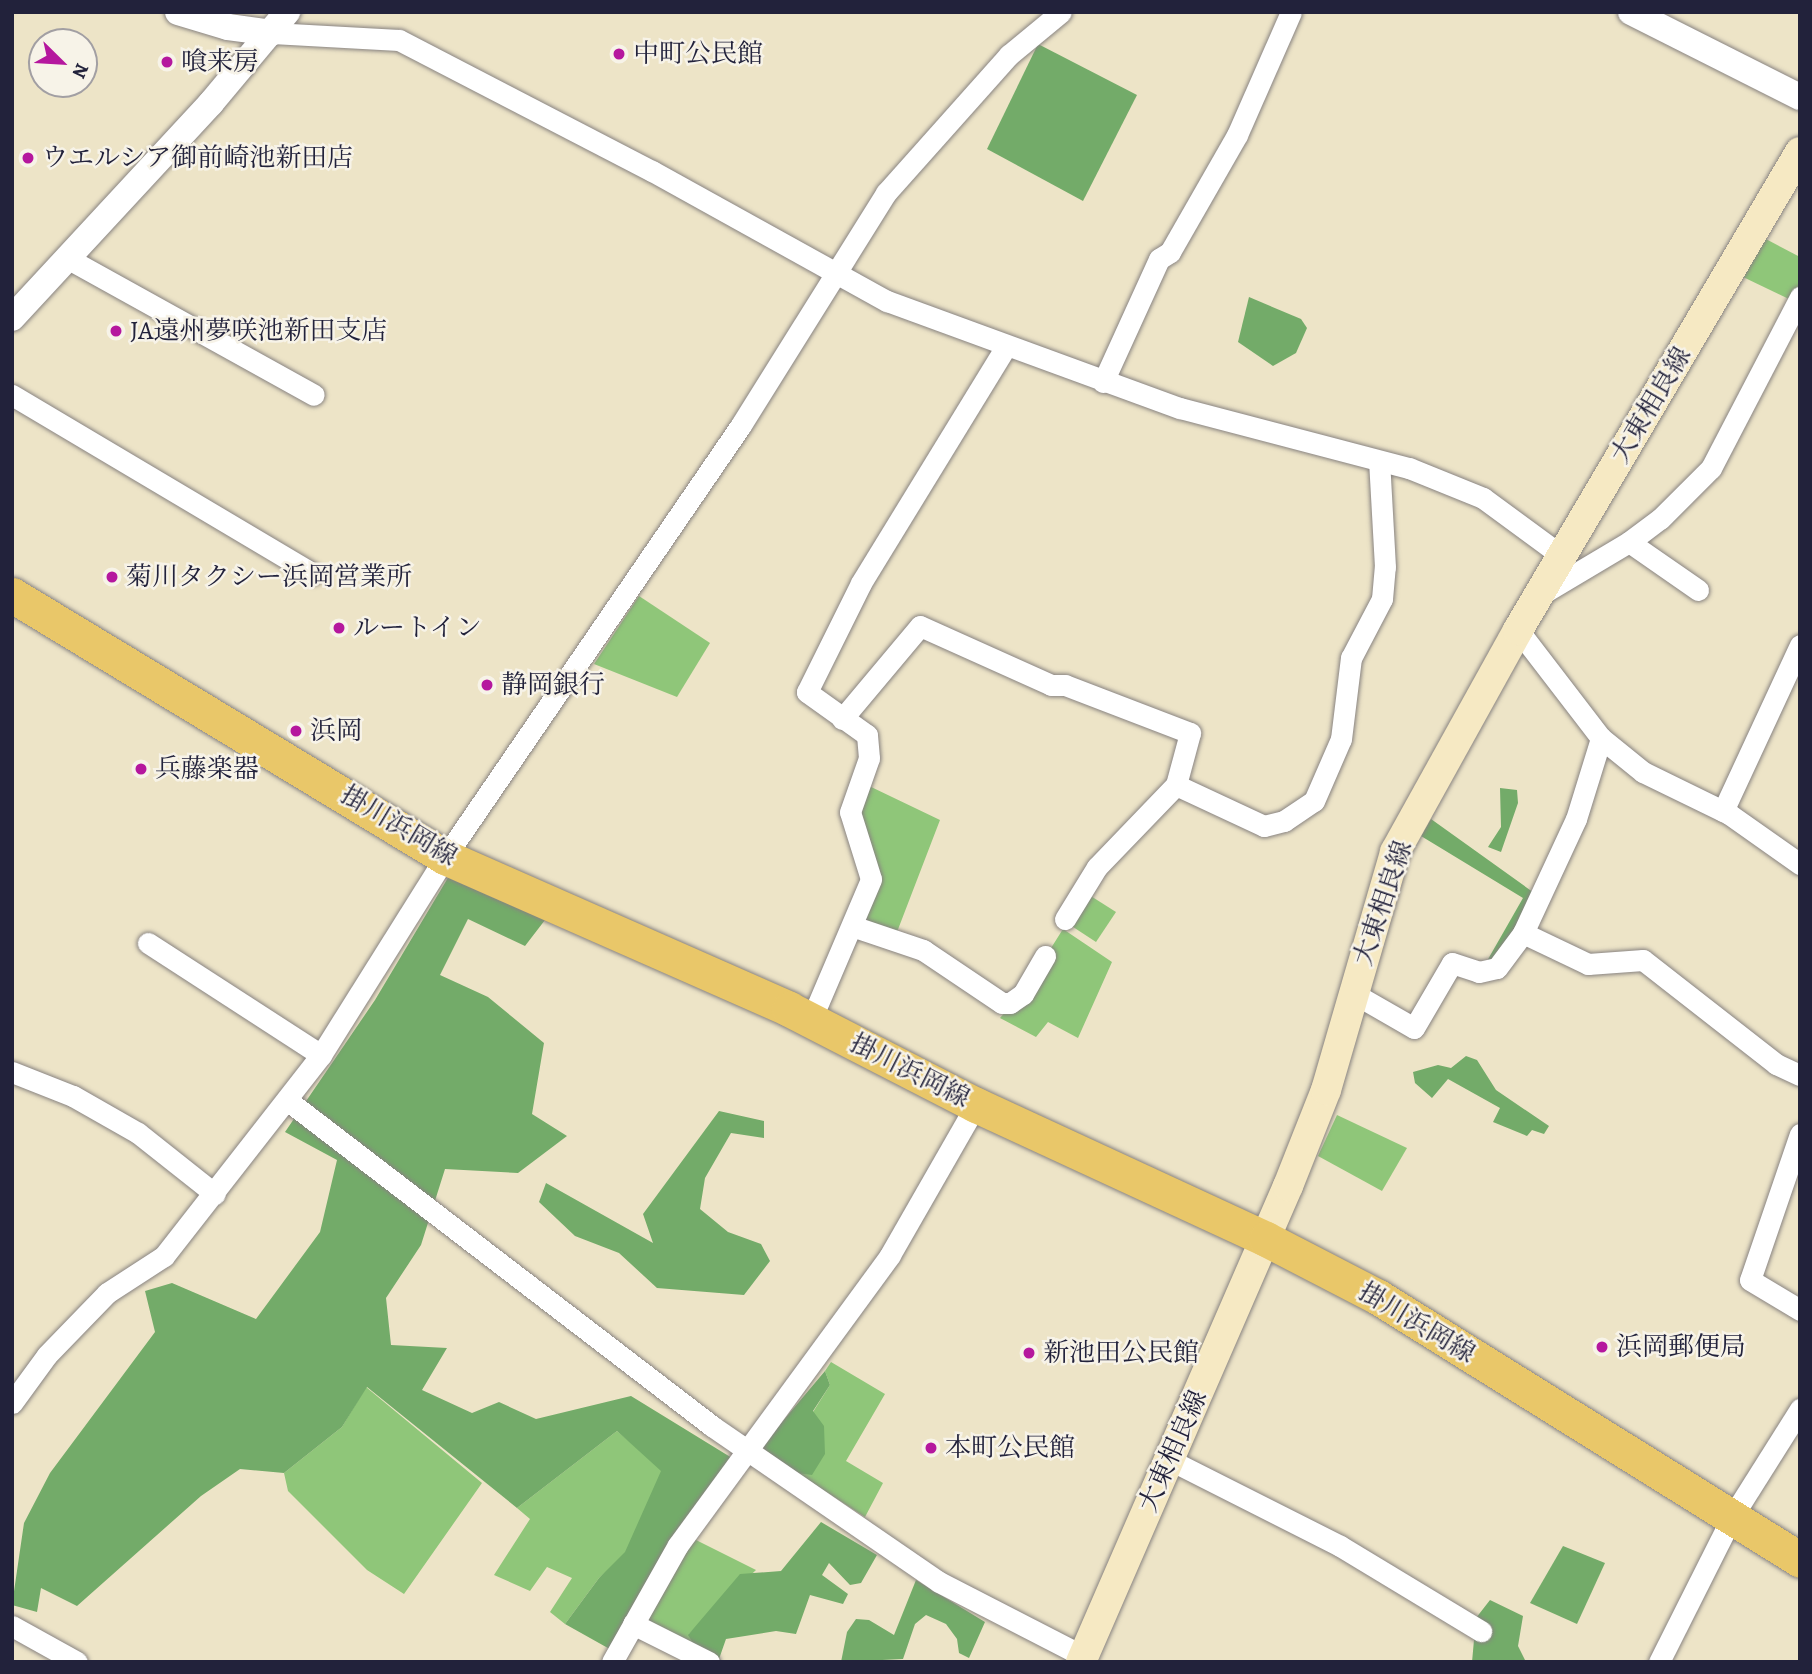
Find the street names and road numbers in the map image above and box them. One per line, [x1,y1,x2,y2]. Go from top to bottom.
street label: 大東相良線 [1604,341,1698,469]
street label: 掛川浜岡線 [335,779,463,873]
street label: 大東相良線 [1347,836,1419,970]
street label: 掛川浜岡線 [845,1028,975,1114]
street label: 掛川浜岡線 [1353,1276,1481,1370]
street label: 大東相良線 [1132,1385,1214,1517]

